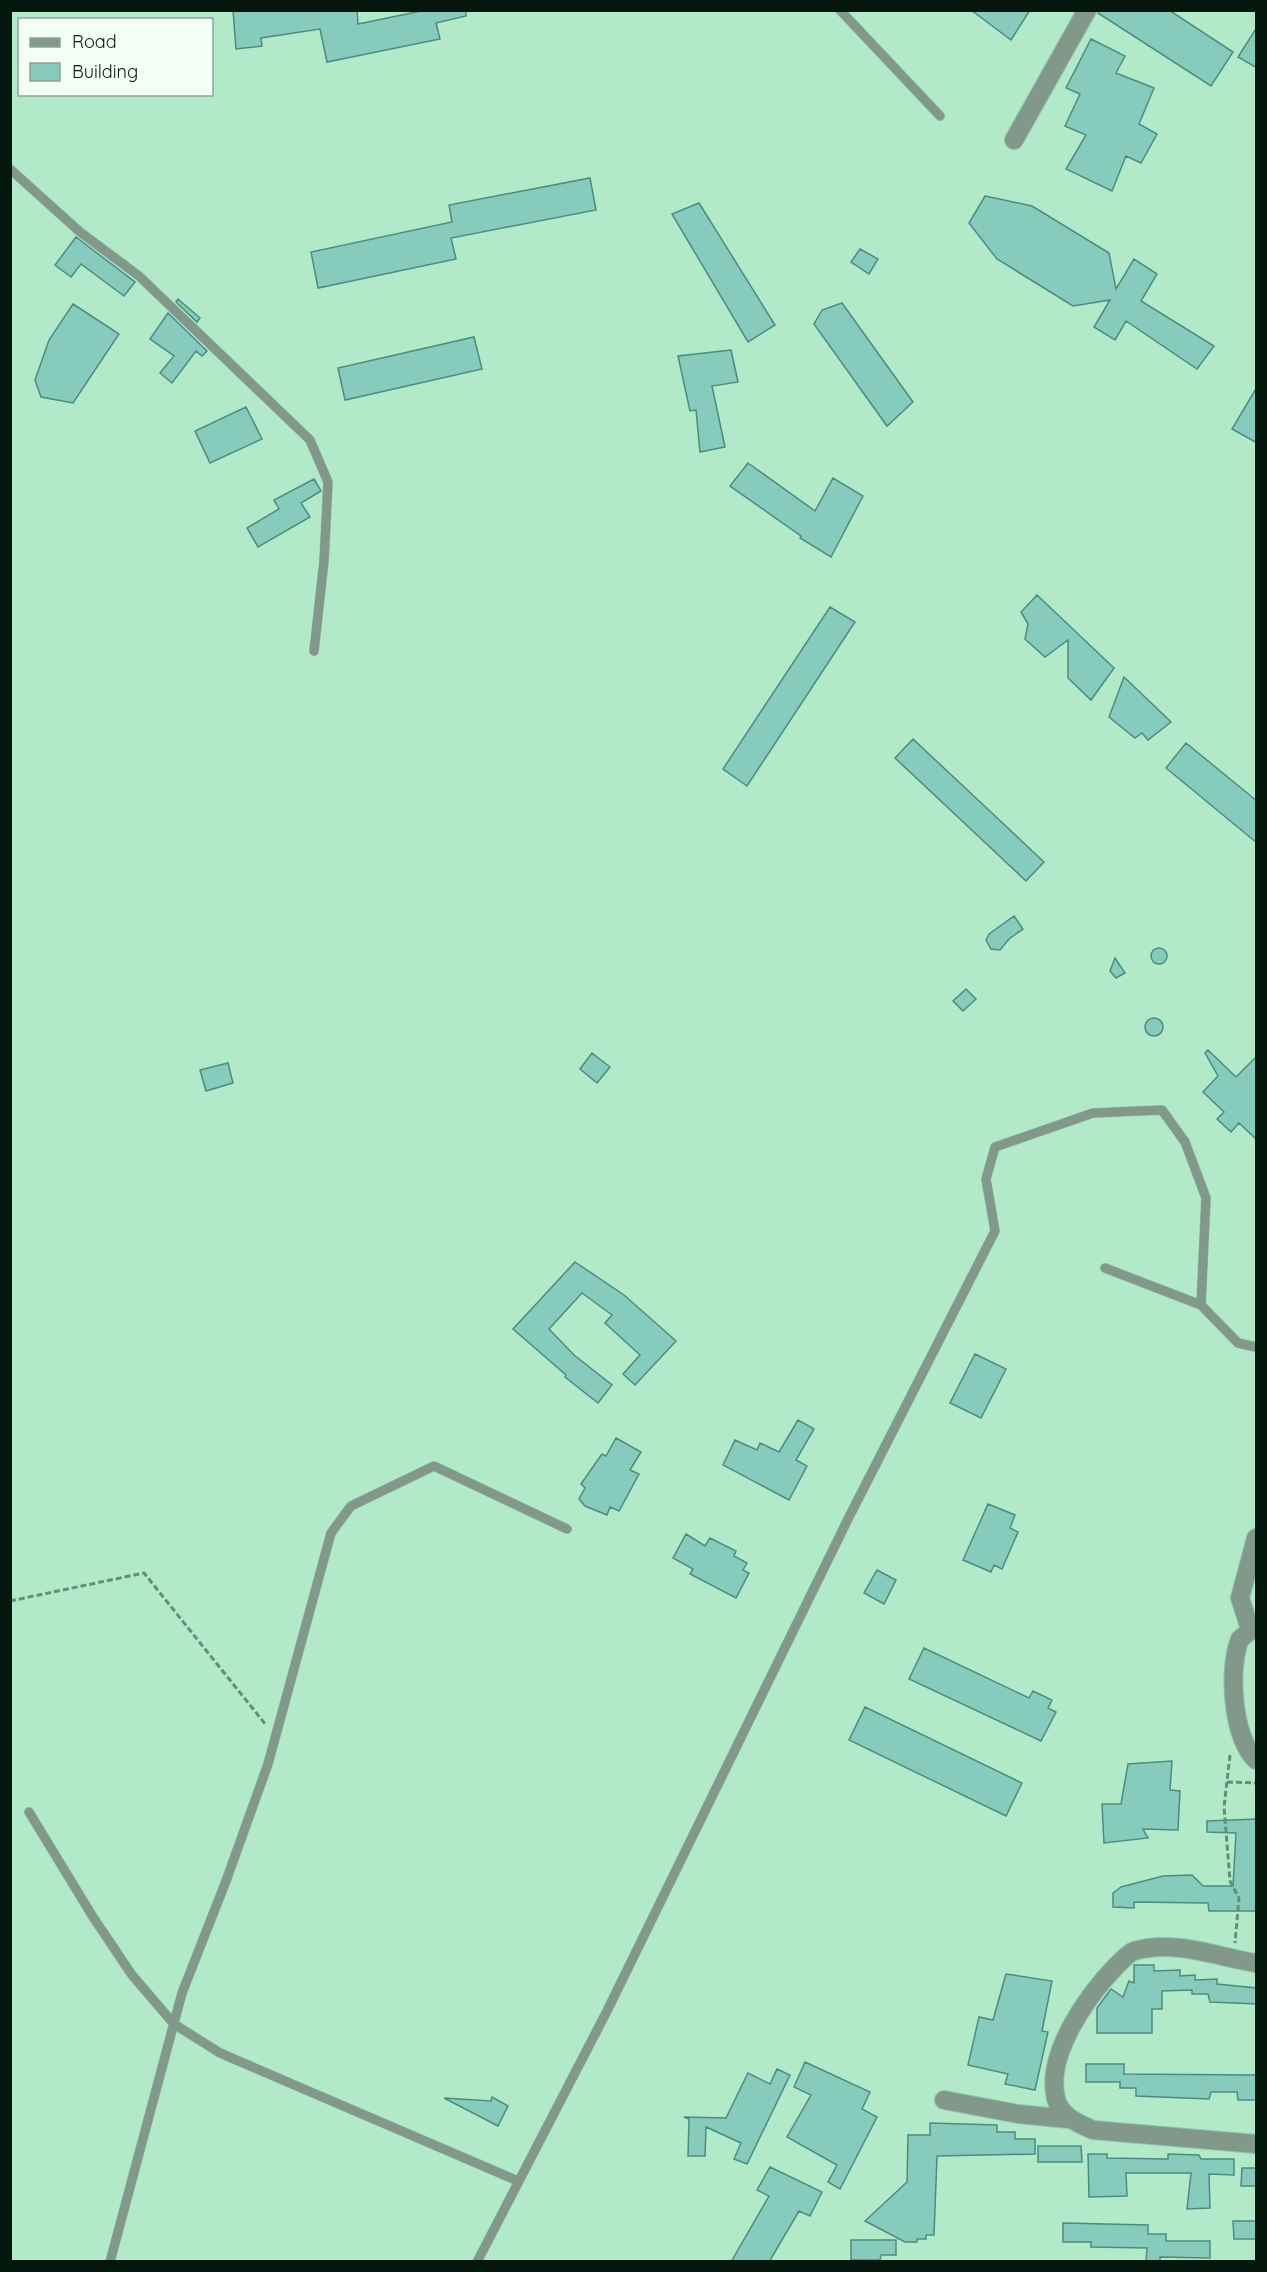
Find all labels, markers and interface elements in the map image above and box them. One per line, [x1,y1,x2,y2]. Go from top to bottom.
legend [18,18,213,96]
text: Road [72,30,117,53]
text: Building [72,60,138,83]

